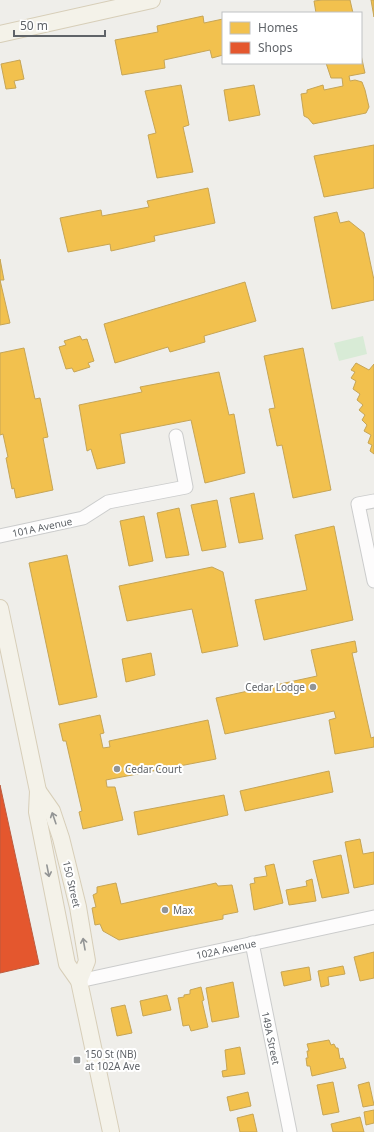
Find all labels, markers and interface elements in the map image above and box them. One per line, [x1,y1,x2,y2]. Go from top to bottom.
scale bar [14,12,105,38]
legend [222,12,362,64]
text: 50 m [20,17,48,34]
text: Homes [258,19,298,36]
text: Shops [258,39,293,56]
street label: 101A Avenue [11,514,74,540]
place label: Cedar Lodge [245,680,305,694]
marker: Cedar Lodge [308,682,318,692]
place label: Cedar Court [125,762,182,776]
marker: Cedar Court [112,764,122,774]
one-way arrow [50,812,57,825]
street label: 150 Street [60,859,84,909]
one-way arrow [45,864,53,877]
place label: Max [173,903,194,917]
marker: Max [160,905,170,915]
street label: 102A Avenue [195,936,258,962]
one-way arrow [80,938,88,951]
street label: 149A Street [259,1010,284,1066]
place label: 150 St (NB) at 102A Ave [85,1047,140,1073]
marker: 150 St (NB) at 102A Ave [72,1055,82,1065]

